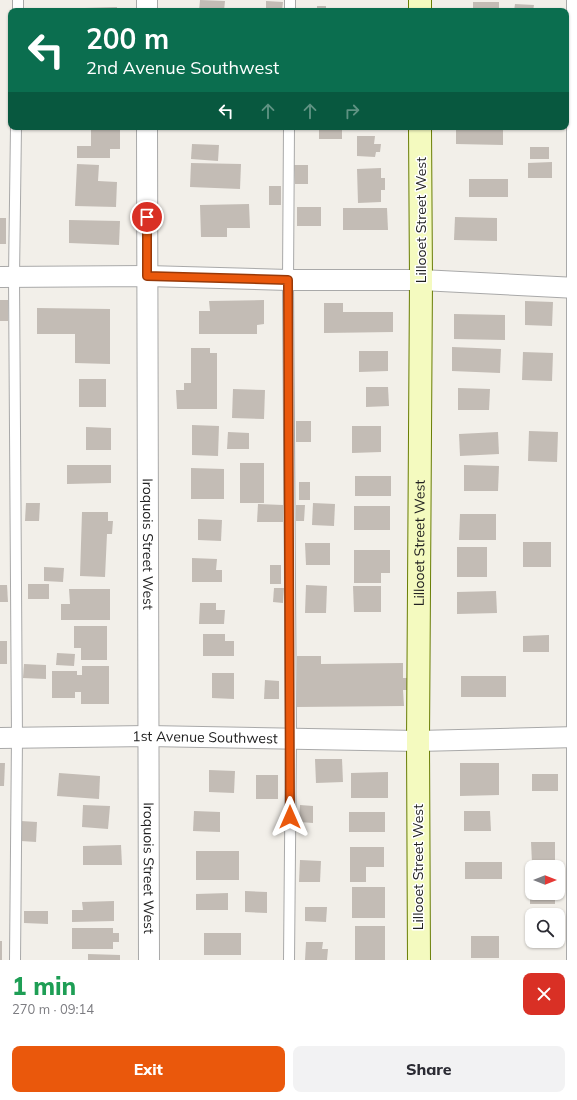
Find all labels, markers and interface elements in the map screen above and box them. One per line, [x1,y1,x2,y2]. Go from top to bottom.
text: 200 m [86,21,169,56]
icon: left [20,24,72,76]
text: 2nd Avenue Southwest [86,56,279,79]
icon: left [215,100,237,122]
icon: ahead [257,100,279,122]
icon: ahead [299,100,321,122]
icon: right [341,100,363,122]
street label: Lillooet Street West [412,157,430,283]
pin [130,200,164,234]
icon: arrive [136,206,158,228]
street label: Iroquois Street West [139,478,157,610]
street label: Lillooet Street West [410,480,429,606]
street label: 1st Avenue Southwest [132,727,278,747]
position arrow [269,796,311,838]
street label: Iroquois Street West [140,802,158,934]
street label: Lillooet Street West [409,804,427,930]
north arrow [525,860,565,900]
map controls [525,860,565,948]
button: search [525,908,565,948]
text: 1 min [12,971,76,1001]
button: close [523,973,565,1015]
text: 270 m · 09:14 [12,1001,94,1017]
button: Exit [12,1046,285,1092]
button: Share [293,1046,565,1092]

